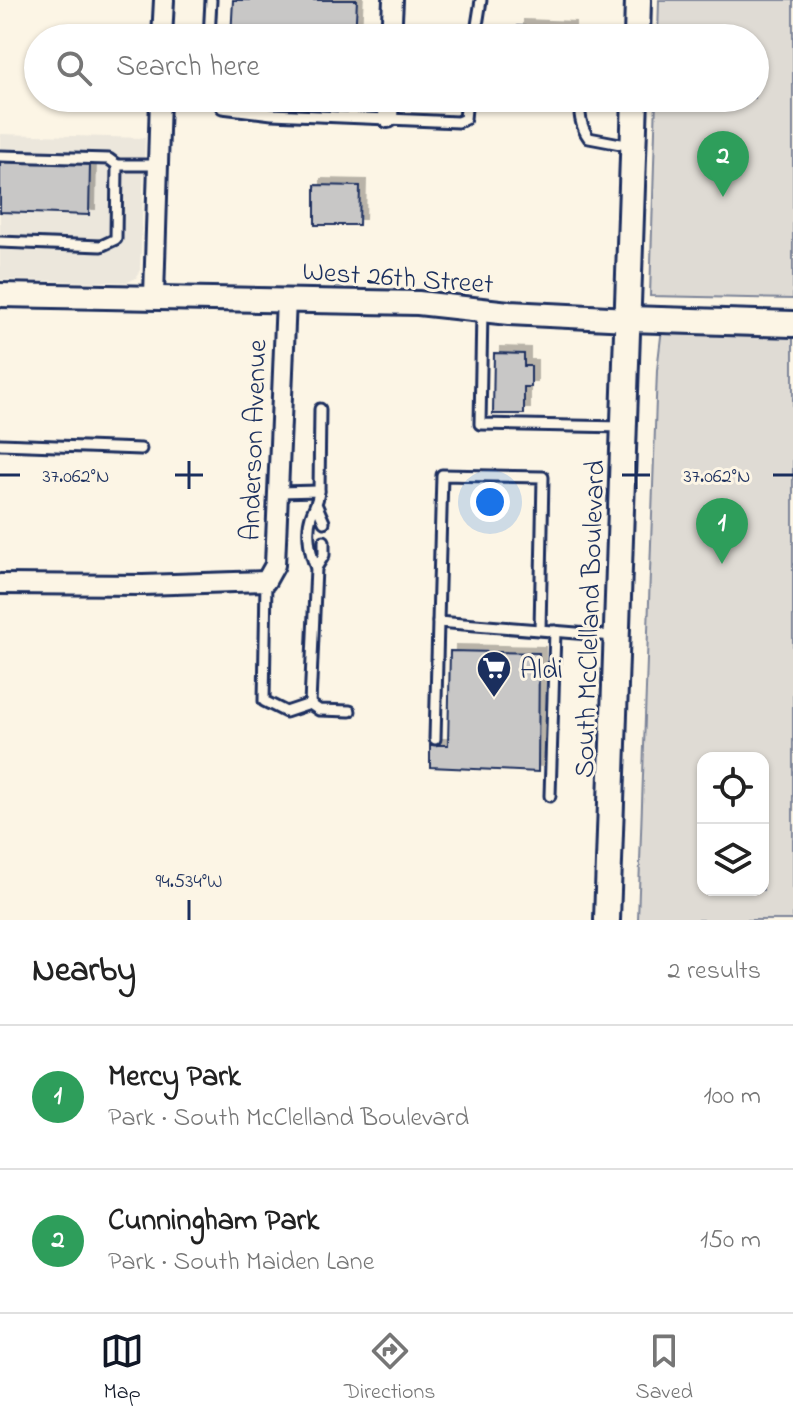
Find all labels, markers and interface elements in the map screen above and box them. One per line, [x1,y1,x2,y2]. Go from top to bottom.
search box [24,24,769,112]
icon: search [52,46,96,90]
text: Search here [116,46,260,90]
pin: 2 [697,131,749,197]
street label: West 26th Street [301,252,495,307]
street label: Anderson Avenue [231,338,280,541]
street label: South McClelland Boulevard [565,459,618,779]
text: 37.062°N [43,463,109,492]
text: 37.062°N [684,463,750,492]
your location [470,482,510,522]
pin: 1 [696,498,748,564]
supermarket icon: Aldi [475,649,513,699]
place label: Aldi [520,651,563,692]
map controls [697,752,769,896]
button: locate [697,752,769,824]
button: layers [697,824,769,896]
text: 94.534°W [155,868,223,897]
text: Nearby [32,947,136,997]
text: 2 results [668,953,761,991]
text: Mercy Park [108,1056,241,1100]
text: 1 [54,1078,62,1116]
text: 100 m [704,1078,761,1116]
text: Park · South McClelland Boulevard [108,1100,469,1138]
text: Cunningham Park [108,1200,319,1244]
text: 2 [52,1222,64,1260]
text: 150 m [700,1222,761,1260]
text: Park · South Maiden Lane [108,1244,374,1282]
tab: Map [100,1329,144,1409]
tab: Directions [344,1329,435,1409]
tab: Saved [636,1329,693,1409]

